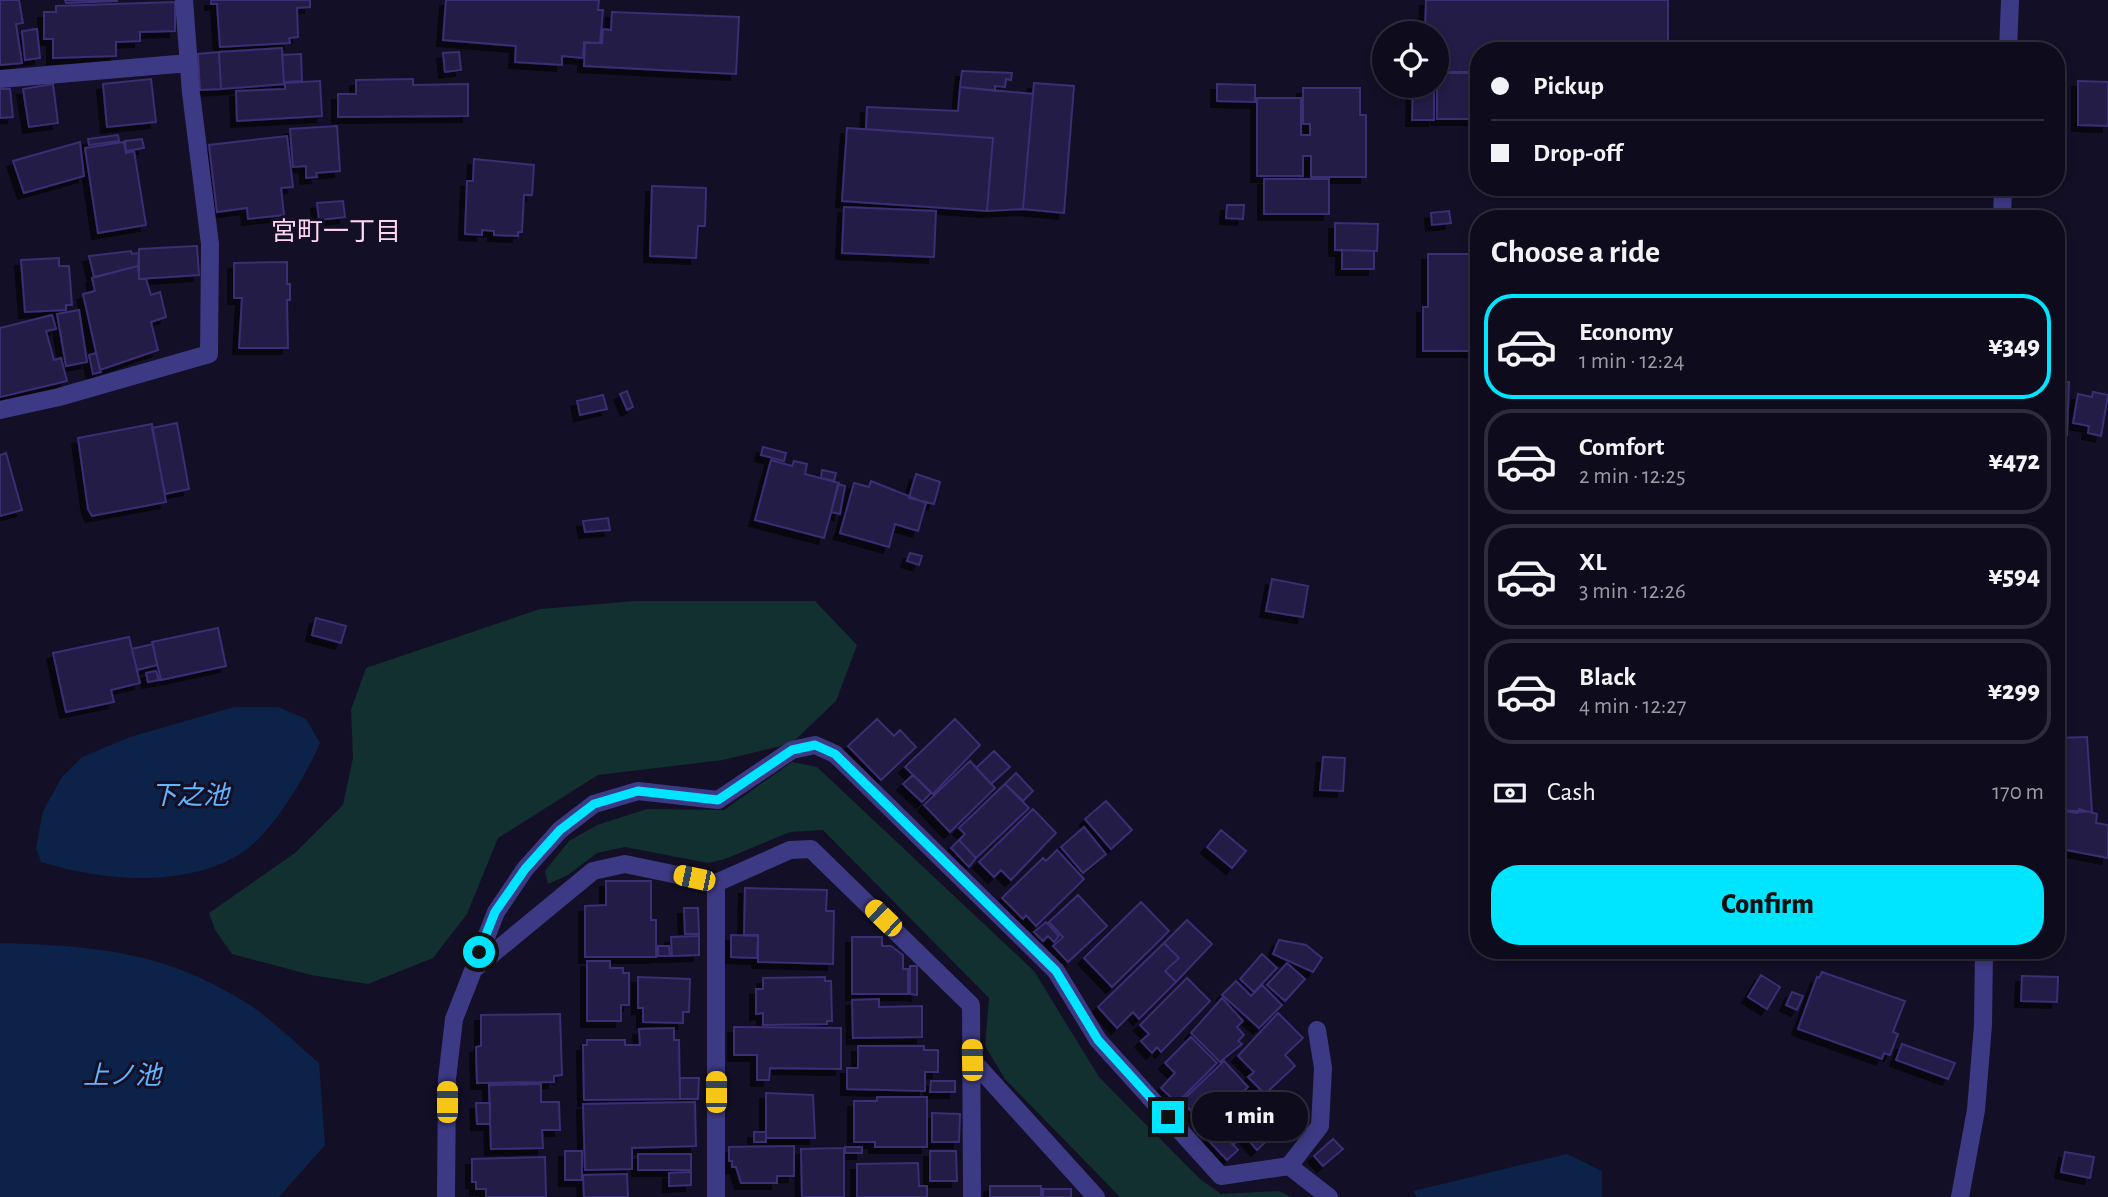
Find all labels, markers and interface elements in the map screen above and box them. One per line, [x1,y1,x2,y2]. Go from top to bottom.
map controls [1372,21,1449,98]
button: locate [1372,21,1449,98]
text: Pickup [1533,73,1604,99]
text: Drop-off [1533,140,1622,166]
district label: 宮町一丁目 [271,218,401,245]
text: Choose a ride [1491,236,1660,268]
icon: car [1495,315,1558,378]
text: Economy [1579,319,1673,345]
text: ¥349 [1988,333,2040,359]
text: 1 min · 12:24 [1579,350,1685,373]
icon: car [1495,430,1558,493]
text: Comfort [1579,434,1664,460]
text: ¥472 [1988,448,2040,474]
text: 2 min · 12:25 [1579,465,1686,488]
icon: car [1495,545,1558,608]
text: XL [1579,549,1606,575]
text: ¥594 [1988,563,2040,589]
text: 3 min · 12:26 [1579,580,1686,603]
icon: car [1495,660,1558,723]
text: Black [1579,664,1636,690]
text: ¥299 [1988,678,2040,704]
text: 4 min · 12:27 [1579,695,1686,718]
icon: cash [1491,774,1529,812]
text: Cash [1547,779,1596,805]
text: 170 m [1992,781,2044,804]
water label: 下之池 [151,782,232,809]
car [672,863,717,893]
button: Confirm [1491,865,2044,945]
car [861,896,906,940]
route start [463,936,495,968]
car [962,1039,983,1081]
water label: 上ノ池 [83,1062,164,1089]
car [706,1071,727,1113]
car [437,1081,458,1123]
callout: 1 min [1192,1092,1308,1142]
route end [1152,1101,1184,1133]
text: 1 min [1226,1105,1274,1128]

